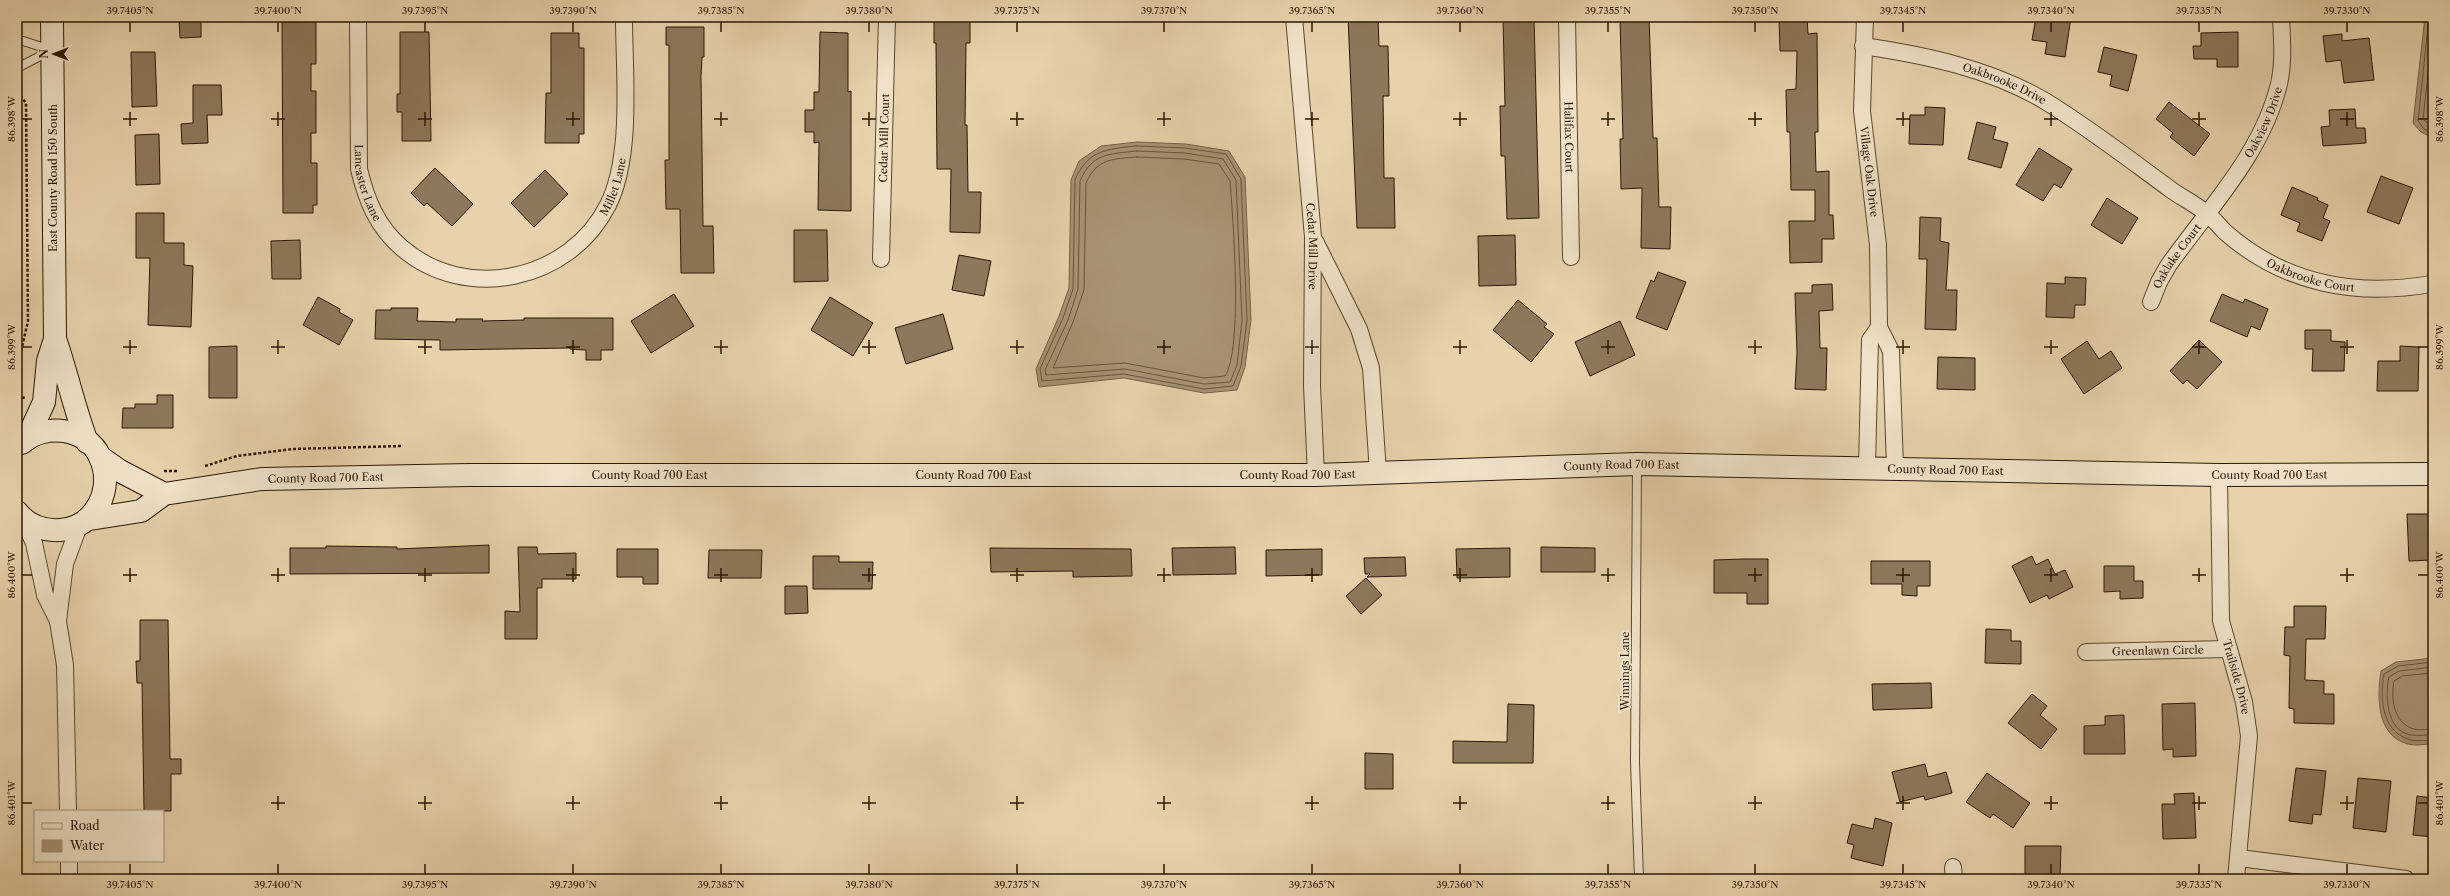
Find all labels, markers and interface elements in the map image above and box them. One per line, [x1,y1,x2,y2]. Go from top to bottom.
text: 39.7405°N [106,4,154,17]
text: 39.7400°N [254,4,302,17]
text: 39.7395°N [402,4,448,17]
text: 39.7390°N [549,4,597,17]
text: 39.7385°N [698,4,744,17]
text: 39.7380°N [845,4,893,17]
text: 39.7375°N [994,4,1040,17]
text: 39.7370°N [1141,4,1187,17]
text: 39.7365°N [1289,4,1335,17]
text: 39.7360°N [1436,4,1484,17]
text: 39.7355°N [1585,4,1631,17]
text: 39.7350°N [1731,4,1779,17]
text: 39.7345°N [1880,4,1926,17]
text: 39.7340°N [2027,4,2075,17]
text: 39.7335°N [2176,4,2222,17]
text: 39.7330°N [2323,4,2371,17]
north arrow [34,34,74,74]
text: N [37,49,51,59]
street label: Oakbrooke Drive [1961,60,2049,107]
street label: Oakview Drive [2241,85,2285,161]
street label: Cedar Mill Court [876,93,892,183]
text: 86.398°W [5,95,18,142]
text: 86.398°W [2433,95,2446,142]
street label: Halifax Court [1561,101,1577,173]
street label: East County Road 150 South [46,104,60,252]
street label: Village Oak Drive [1857,124,1882,218]
street label: Lancaster Lane [352,144,384,224]
street label: Millet Lane [597,157,629,218]
street label: Cedar Mill Drive [1303,202,1320,290]
street label: Oaklake Court [2150,221,2204,291]
street label: Oakbrooke Court [2264,256,2355,295]
text: 86.399°W [5,323,18,370]
text: 86.399°W [2433,323,2446,370]
street label: County Road 700 East [1563,457,1680,474]
street label: County Road 700 East [1887,462,2004,478]
street label: County Road 700 East [1240,467,1356,482]
street label: County Road 700 East [2211,467,2327,482]
street label: County Road 700 East [592,468,708,482]
street label: County Road 700 East [916,468,1032,482]
street label: County Road 700 East [267,470,384,486]
text: 86.400°W [5,550,18,599]
text: 86.400°W [2433,550,2446,599]
street label: Winnings Lane [1618,632,1632,711]
street label: Trailside Drive [2220,638,2253,715]
street label: Greenlawn Circle [2112,643,2204,658]
text: 86.401°W [5,779,18,825]
text: 86.401°W [2433,779,2446,825]
legend [34,810,164,862]
text: Road [70,818,100,833]
text: Water [69,838,104,853]
text: 39.7405°N [106,878,154,891]
text: 39.7400°N [254,878,302,891]
text: 39.7395°N [402,878,448,891]
text: 39.7390°N [549,878,597,891]
text: 39.7385°N [698,878,744,891]
text: 39.7380°N [845,878,893,891]
text: 39.7375°N [994,878,1040,891]
text: 39.7370°N [1141,878,1187,891]
text: 39.7365°N [1289,878,1335,891]
text: 39.7360°N [1436,878,1484,891]
text: 39.7355°N [1585,878,1631,891]
text: 39.7350°N [1731,878,1779,891]
text: 39.7345°N [1880,878,1926,891]
text: 39.7340°N [2027,878,2075,891]
text: 39.7335°N [2176,878,2222,891]
text: 39.7330°N [2323,878,2371,891]

